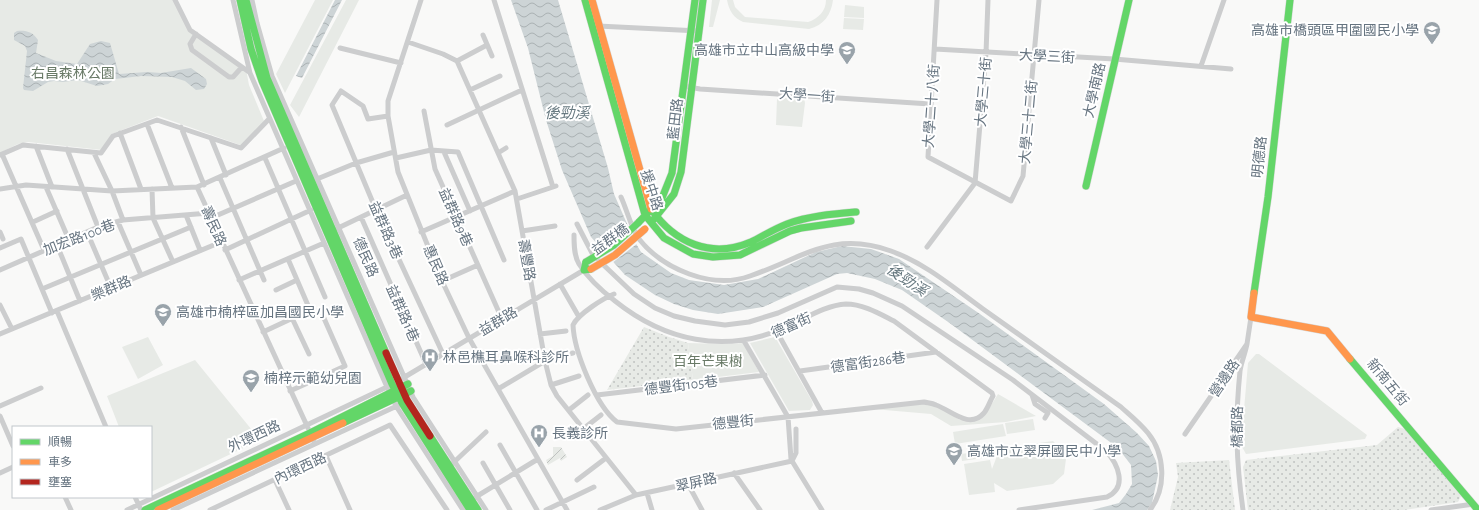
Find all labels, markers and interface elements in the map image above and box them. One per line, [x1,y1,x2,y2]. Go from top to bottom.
school or university icon: 高雄市橋頭區甲圍國民小學 [1422,20,1442,45]
place label: 高雄市橋頭區甲圍國民小學 [1251,23,1419,38]
school or university icon: 高雄市立中山高級中學 [837,40,857,65]
place label: 高雄市立中山高級中學 [694,43,834,58]
street label: 大學三街 [1019,48,1075,65]
street label: 大學三十街 [973,57,994,128]
street label: 大學南路 [1081,61,1108,119]
street label: 大學二十八街 [921,64,942,148]
park label: 右昌森林公園 [31,66,115,81]
street label: 大學三十二街 [1017,80,1040,165]
street label: 大學一街 [779,86,835,105]
street label: 藍田路 [665,97,685,141]
water label: 後勁溪 [544,105,591,121]
street label: 明德路 [1249,135,1269,179]
street label: 援中路 [638,168,665,212]
street label: 益群路9巷 [436,186,475,249]
street label: 益群路3巷 [366,199,405,261]
street label: 壽民路 [198,204,229,248]
street label: 加宏路100巷 [41,217,117,258]
street label: 益群橋 [589,221,632,258]
street label: 德民路 [350,235,382,279]
street label: 壽豐路 [515,238,538,282]
street label: 惠民路 [420,243,451,287]
water label: 後勁溪 [884,261,932,300]
street label: 樂群路 [89,272,133,304]
street label: 益群路1巷 [383,282,422,344]
school or university icon: 高雄市楠梓區加昌國民小學 [153,302,173,327]
place label: 高雄市楠梓區加昌國民小學 [176,304,344,320]
street label: 益群路 [476,304,520,339]
street label: 德富街 [769,309,813,341]
hospital icon: 林邑樵耳鼻喉科診所 [420,347,440,372]
place label: 林邑樵耳鼻喉科診所 [443,349,569,365]
street label: 德富街286巷 [829,349,907,375]
park label: 百年芒果樹 [673,353,743,369]
street label: 新南五街 [1364,356,1411,409]
street label: 營邊路 [1206,357,1242,400]
school or university icon: 楠梓示範幼兒園 [241,368,261,393]
place label: 楠梓示範幼兒園 [264,370,362,386]
street label: 德豐街105巷 [643,373,719,397]
street label: 橋都路 [1230,406,1245,448]
street label: 德豐街 [711,412,755,432]
street label: 外環西路 [225,417,283,455]
hospital icon: 長義診所 [529,423,549,448]
place label: 長義診所 [552,425,608,441]
legend [12,426,152,498]
text: 順暢 [48,436,72,448]
school or university icon: 高雄市立翠屏國民中小學 [944,441,964,466]
place label: 高雄市立翠屏國民中小學 [967,444,1121,459]
street label: 內環西路 [272,450,329,487]
text: 車多 [48,455,72,468]
street label: 翠屏路 [674,470,718,495]
text: 壅塞 [48,475,72,488]

